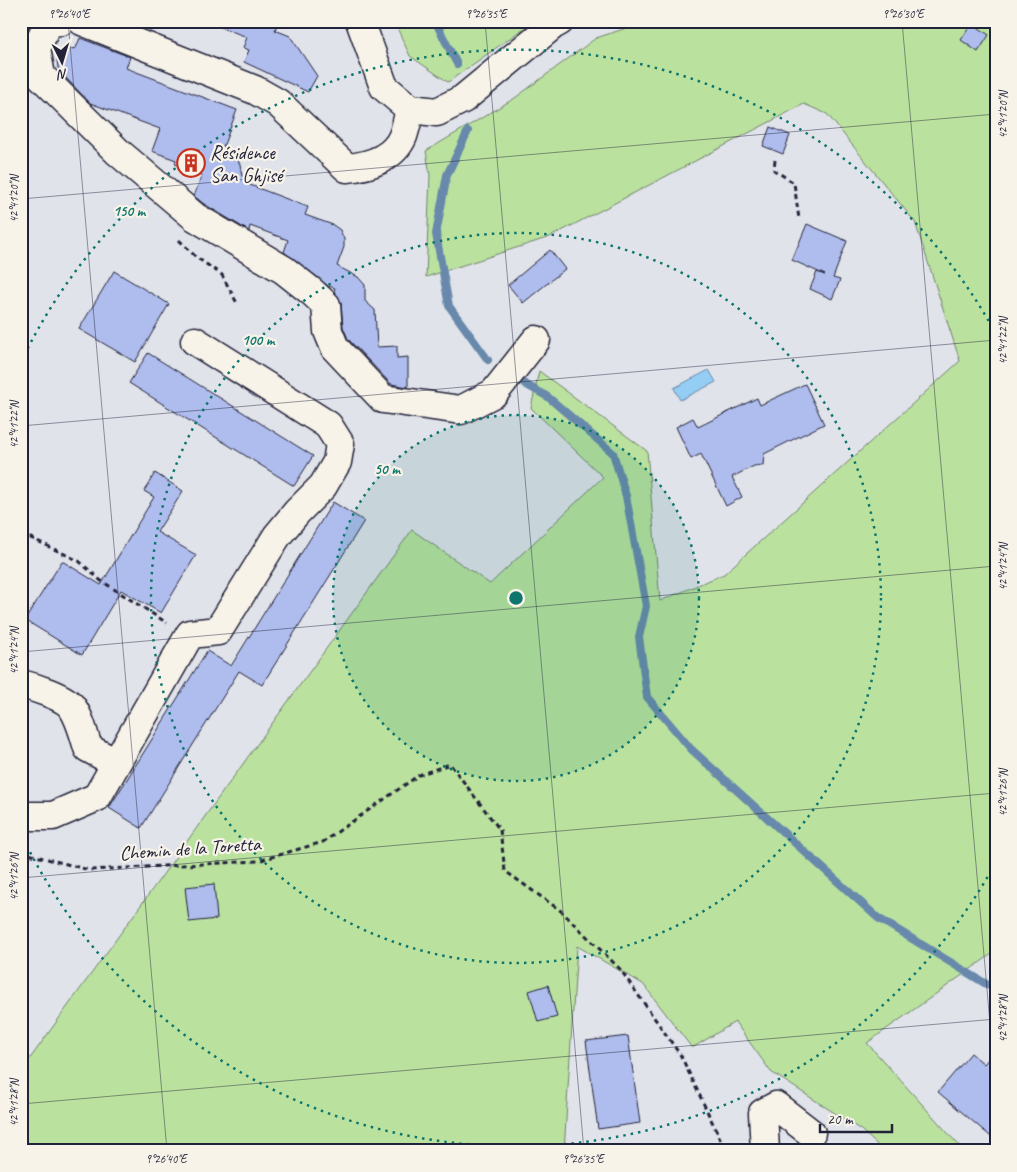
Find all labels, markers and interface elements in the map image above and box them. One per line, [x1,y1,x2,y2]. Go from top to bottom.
text: 9°26'40"E [49,6,91,22]
text: 9°26'35"E [466,6,508,22]
text: 9°26'30"E [883,6,925,22]
north arrow [38,38,88,88]
text: N [56,66,68,84]
text: 42°41'20"N [995,90,1011,139]
place label: Résidence San Ghjisé [210,140,286,188]
building icon: Résidence San Ghjisé [176,148,206,178]
text: 42°41'20"N [6,174,22,223]
text: 150 m [113,202,147,221]
text: 42°41'22"N [995,316,1011,365]
text: 100 m [242,331,276,350]
text: 42°41'22"N [6,400,22,449]
text: 50 m [374,460,401,479]
text: 42°41'24"N [995,542,1011,591]
centre of rings [507,589,525,607]
text: 42°41'24"N [6,626,22,675]
text: 42°41'26"N [995,768,1011,817]
street label: Chemin de la Toretta [119,831,263,866]
text: 42°41'26"N [6,852,22,901]
text: 42°41'28"N [995,994,1011,1043]
text: 42°41'28"N [6,1078,22,1127]
scale bar [820,1102,892,1134]
text: 20 m [827,1110,854,1129]
text: 9°26'40"E [146,1151,188,1167]
text: 9°26'35"E [563,1151,605,1167]

